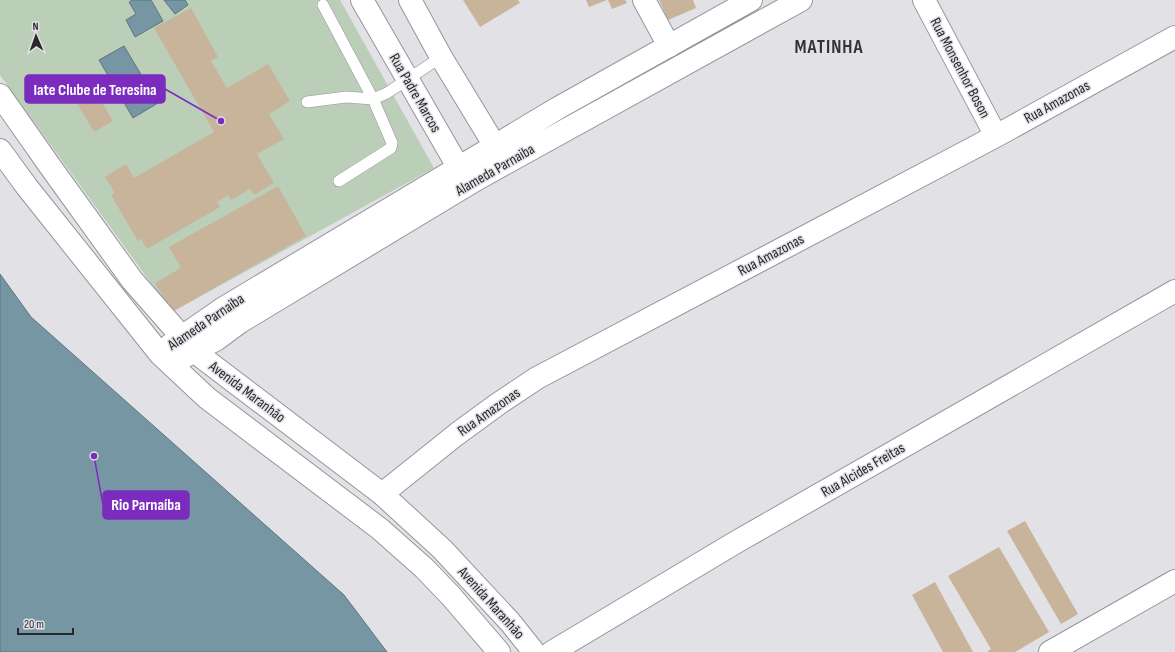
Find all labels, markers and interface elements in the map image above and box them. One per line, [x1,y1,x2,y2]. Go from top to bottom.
street label: Rua Monsenhor Boson [926,15,994,121]
north arrow [16,16,56,56]
text: N [33,20,39,33]
district label: MATINHA [794,36,864,59]
street label: Rua Padre Marcos [385,50,445,136]
callout: Iate Clube de Teresina [25,75,165,103]
street label: Rua Amazonas [1021,76,1093,128]
text: Iate Clube de Teresina [33,81,157,100]
street label: Alameda Parnaiba [451,140,538,201]
street label: Rua Amazonas [735,230,807,280]
street label: Alameda Parnaiba [163,289,248,355]
street label: Avenida Maranhão [204,356,289,427]
street label: Rua Amazonas [454,383,524,441]
street label: Rua Alcides Freitas [818,438,908,502]
callout: Rio Parnaíba [103,491,189,519]
text: Rio Parnaíba [111,496,181,515]
street label: Avenida Maranhão [453,562,528,643]
scale bar [18,610,73,636]
text: 20 m [24,617,44,632]

